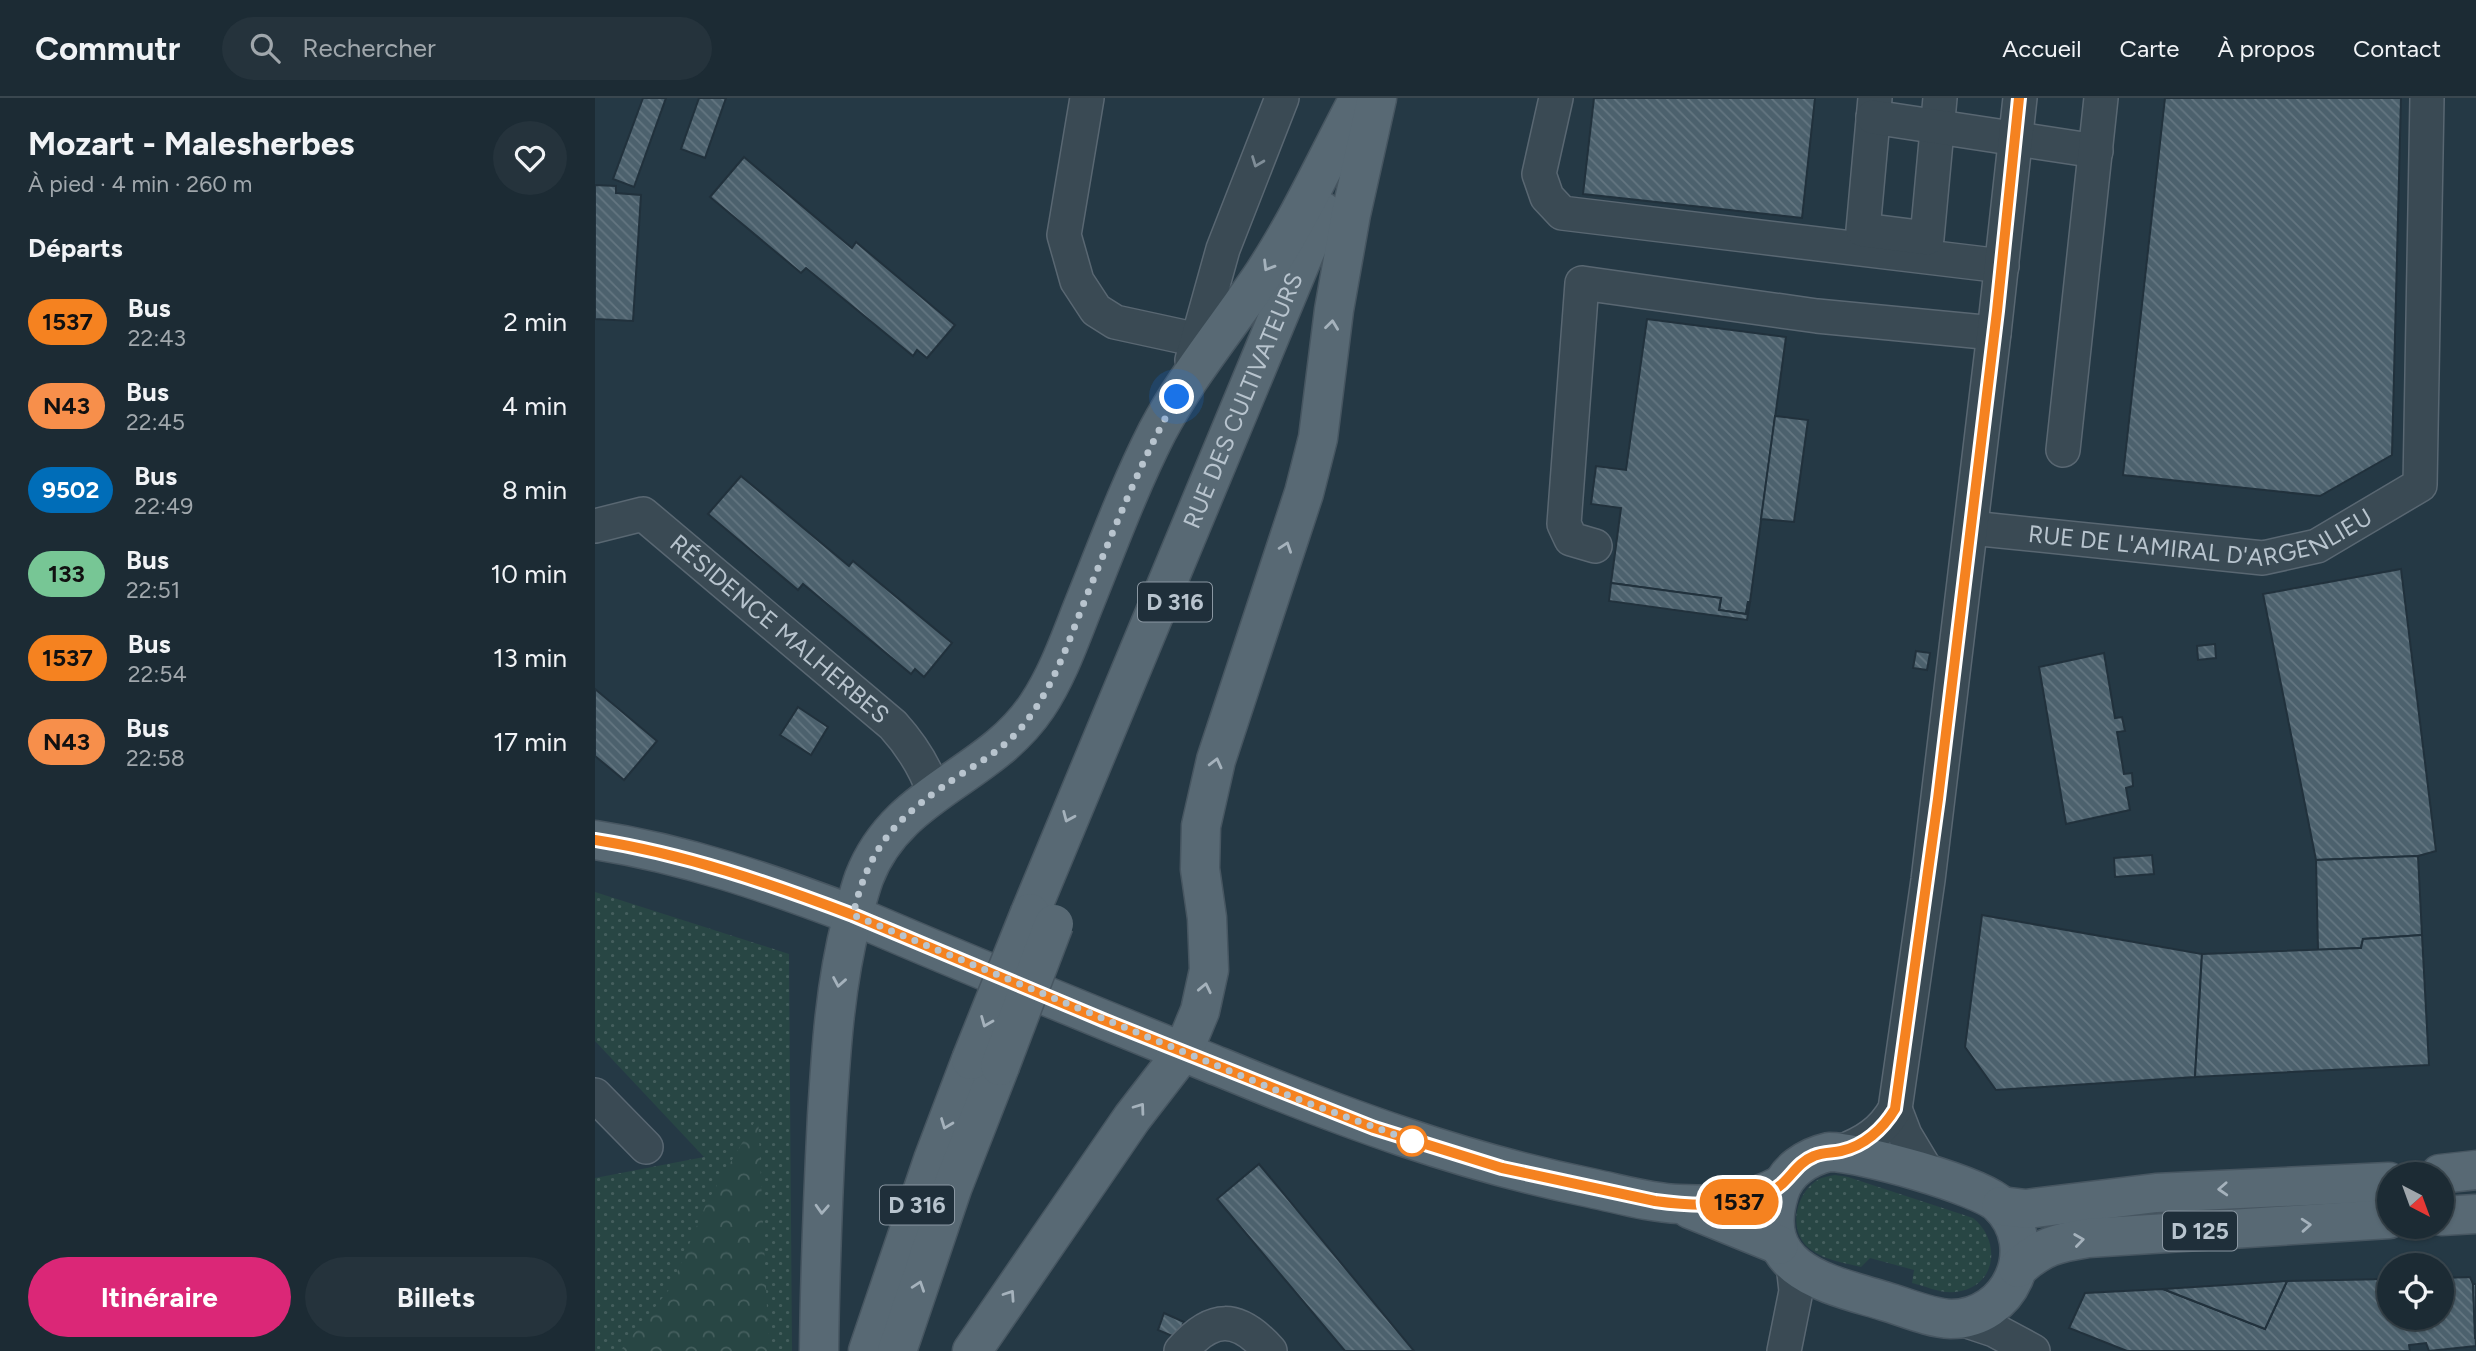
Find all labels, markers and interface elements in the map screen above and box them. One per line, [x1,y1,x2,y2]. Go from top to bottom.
search box [222,17,712,80]
text: Commutr [35,29,180,68]
icon: search [246,29,284,67]
text: Rechercher [302,32,436,64]
text: Accueil [2002,34,2082,63]
text: Carte [2120,34,2179,63]
text: À propos [2217,34,2315,63]
text: Contact [2353,34,2441,63]
button: heart [493,121,567,195]
text: Mozart - Malesherbes [28,124,354,163]
one-way arrow [1251,155,1265,167]
text: À pied · 4 min · 260 m [28,170,252,198]
text: Départs [28,232,123,264]
one-way arrow [1264,258,1277,271]
street label: RUE DES CULTIVATEURS [1177,268,1309,532]
text: Bus [128,292,171,324]
text: 2 min [503,306,567,338]
text: 1537 [42,307,93,336]
one-way arrow [1325,319,1340,330]
text: 22:43 [128,324,186,352]
text: Bus [126,376,169,408]
your location [1159,379,1194,414]
text: 4 min [502,390,567,422]
text: N43 [43,391,90,420]
text: 22:45 [126,408,185,436]
text: Bus [134,460,177,492]
text: 8 min [502,474,567,506]
text: 9502 [42,475,99,504]
text: 22:49 [134,492,193,520]
street label: RUE DE L'AMIRAL D'ARGENLIEU [2027,502,2377,572]
street label: RÉSIDENCE MALHERBES [664,528,895,729]
one-way arrow [1278,541,1292,553]
text: Bus [126,544,169,576]
text: 10 min [491,558,567,590]
text: 133 [48,559,85,588]
text: 22:51 [126,576,180,604]
road number: D 316 [1138,582,1212,622]
text: Bus [128,628,171,660]
text: 13 min [493,642,567,674]
text: 1537 [42,643,93,672]
text: 22:54 [128,660,187,688]
text: Bus [126,712,169,744]
text: 17 min [493,726,567,758]
text: N43 [43,727,90,756]
text: 22:58 [126,744,185,772]
one-way arrow [1208,757,1222,769]
one-way arrow [1062,809,1076,822]
one-way arrow [832,976,847,988]
one-way arrow [1197,982,1211,994]
one-way arrow [981,1015,995,1027]
one-way arrow [1131,1103,1144,1115]
one-way arrow [941,1118,955,1130]
unlabelled marker [1397,1126,1427,1156]
north arrow [2377,1162,2453,1239]
map controls [2377,1162,2454,1330]
line badge: 1537 [1690,1179,1788,1225]
one-way arrow [2217,1182,2228,1197]
road number: D 316 [880,1186,954,1224]
text: 1537 [1714,1187,1764,1216]
one-way arrow [815,1203,830,1214]
road number: D 125 [2163,1212,2237,1250]
one-way arrow [2300,1217,2311,1232]
one-way arrow [2073,1233,2085,1248]
button: locate [2377,1253,2454,1330]
button: Itinéraire [28,1257,291,1337]
button: Billets [305,1257,567,1337]
one-way arrow [911,1281,925,1293]
one-way arrow [1002,1290,1014,1303]

